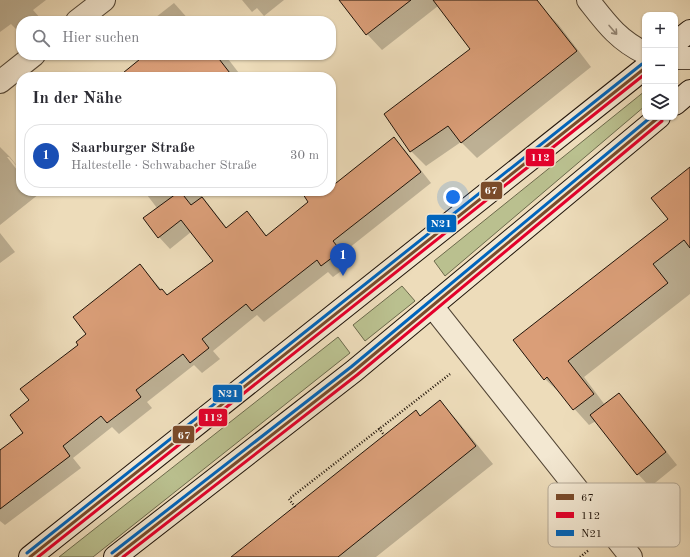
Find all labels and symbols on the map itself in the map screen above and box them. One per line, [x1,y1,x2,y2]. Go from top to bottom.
one-way arrow [608,25,617,36]
line badge: 112 [525,148,555,167]
text: 112 [530,153,550,164]
line badge: 67 [480,181,503,200]
text: 67 [485,186,497,197]
your location [443,187,463,207]
line badge: N21 [426,214,457,233]
text: N21 [430,219,452,230]
pin: 1 [330,243,356,276]
line badge: N21 [212,384,243,403]
text: N21 [217,389,239,400]
line badge: 112 [198,408,228,427]
text: 112 [203,413,223,424]
line badge: 67 [172,425,195,444]
text: 67 [178,431,190,442]
legend [548,483,680,547]
text: 67 [581,493,594,504]
text: 112 [581,511,600,522]
text: N21 [581,529,602,540]

